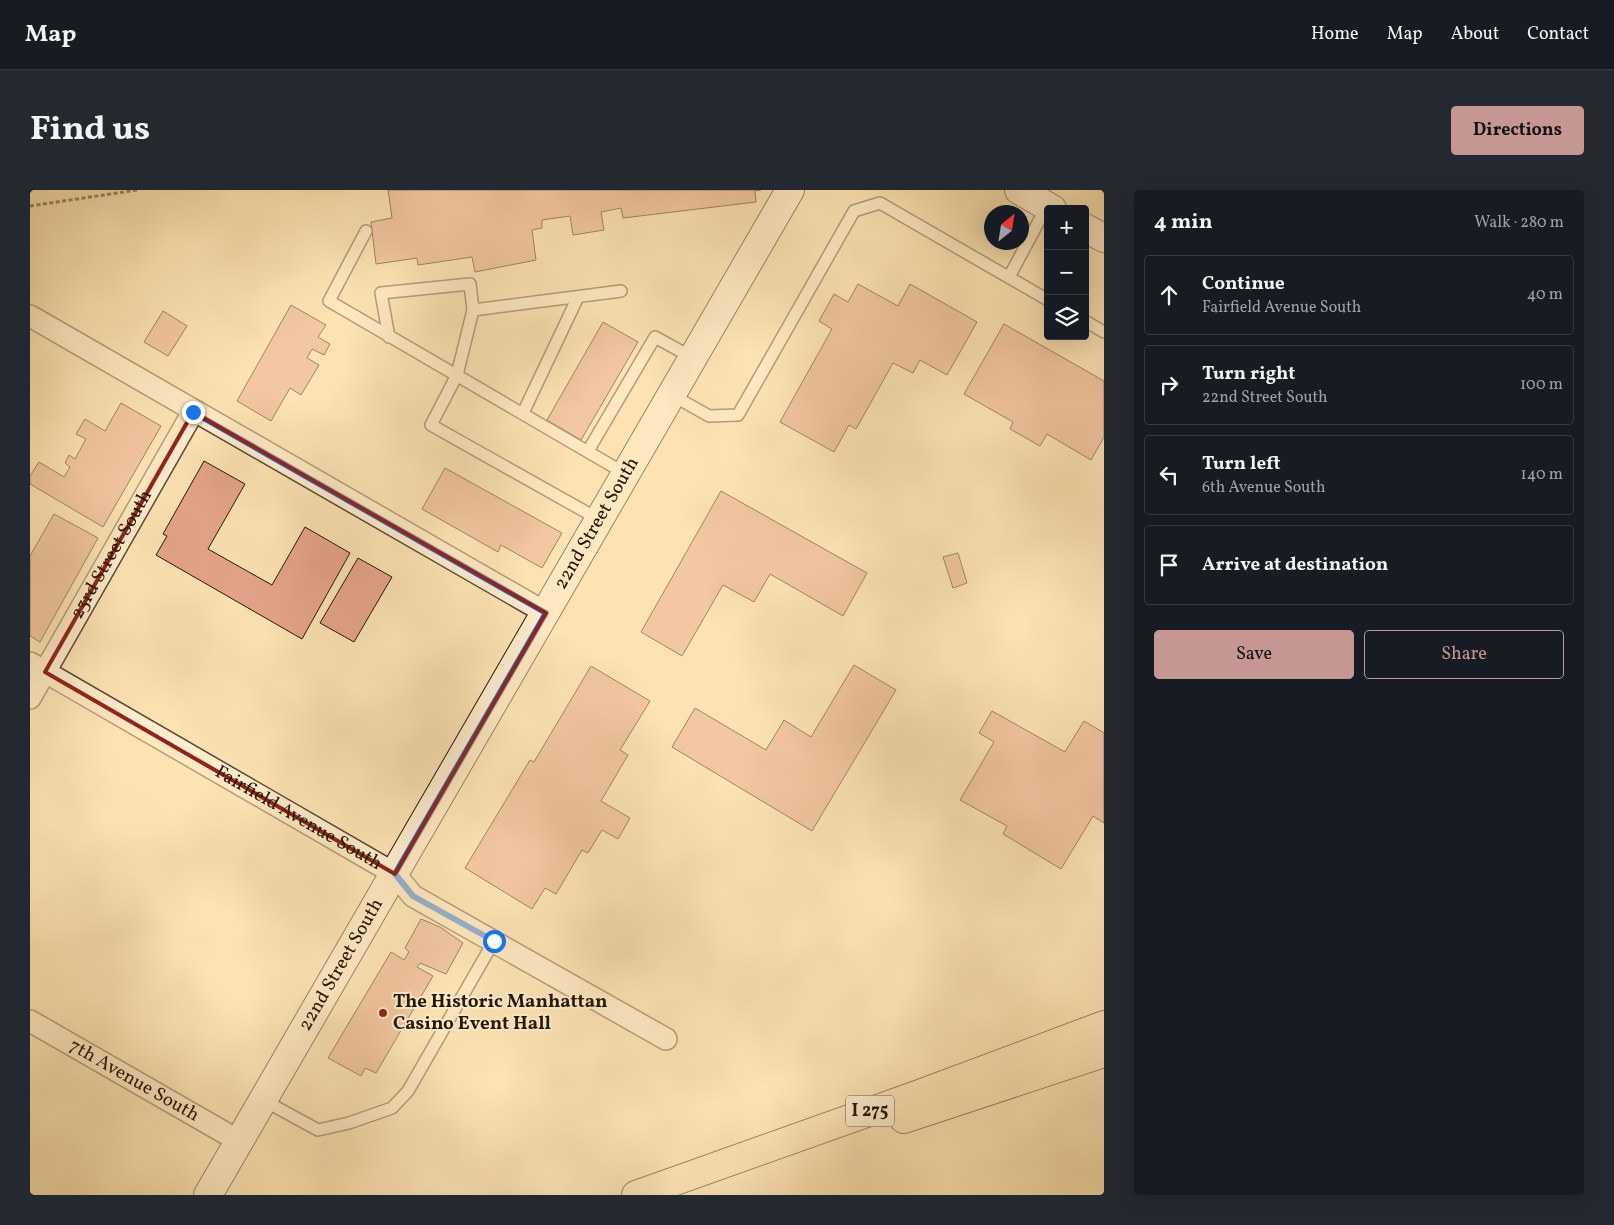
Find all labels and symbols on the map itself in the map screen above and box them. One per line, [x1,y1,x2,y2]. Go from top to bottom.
north arrow [984,205,1029,250]
route end [182,401,205,424]
street label: 22nd Street South [548,452,646,595]
street label: 23rd Street South [65,485,159,624]
street label: Fairfield Avenue South [210,760,387,877]
street label: 22nd Street South [293,894,390,1036]
route start [483,930,506,953]
place label: The Historic Manhattan Casino Event Hall [393,989,608,1037]
marker: The Historic Manhattan Casino Event Hall [377,1007,389,1019]
street label: 7th Avenue South [64,1033,204,1128]
road number: I 275 [846,1096,894,1126]

